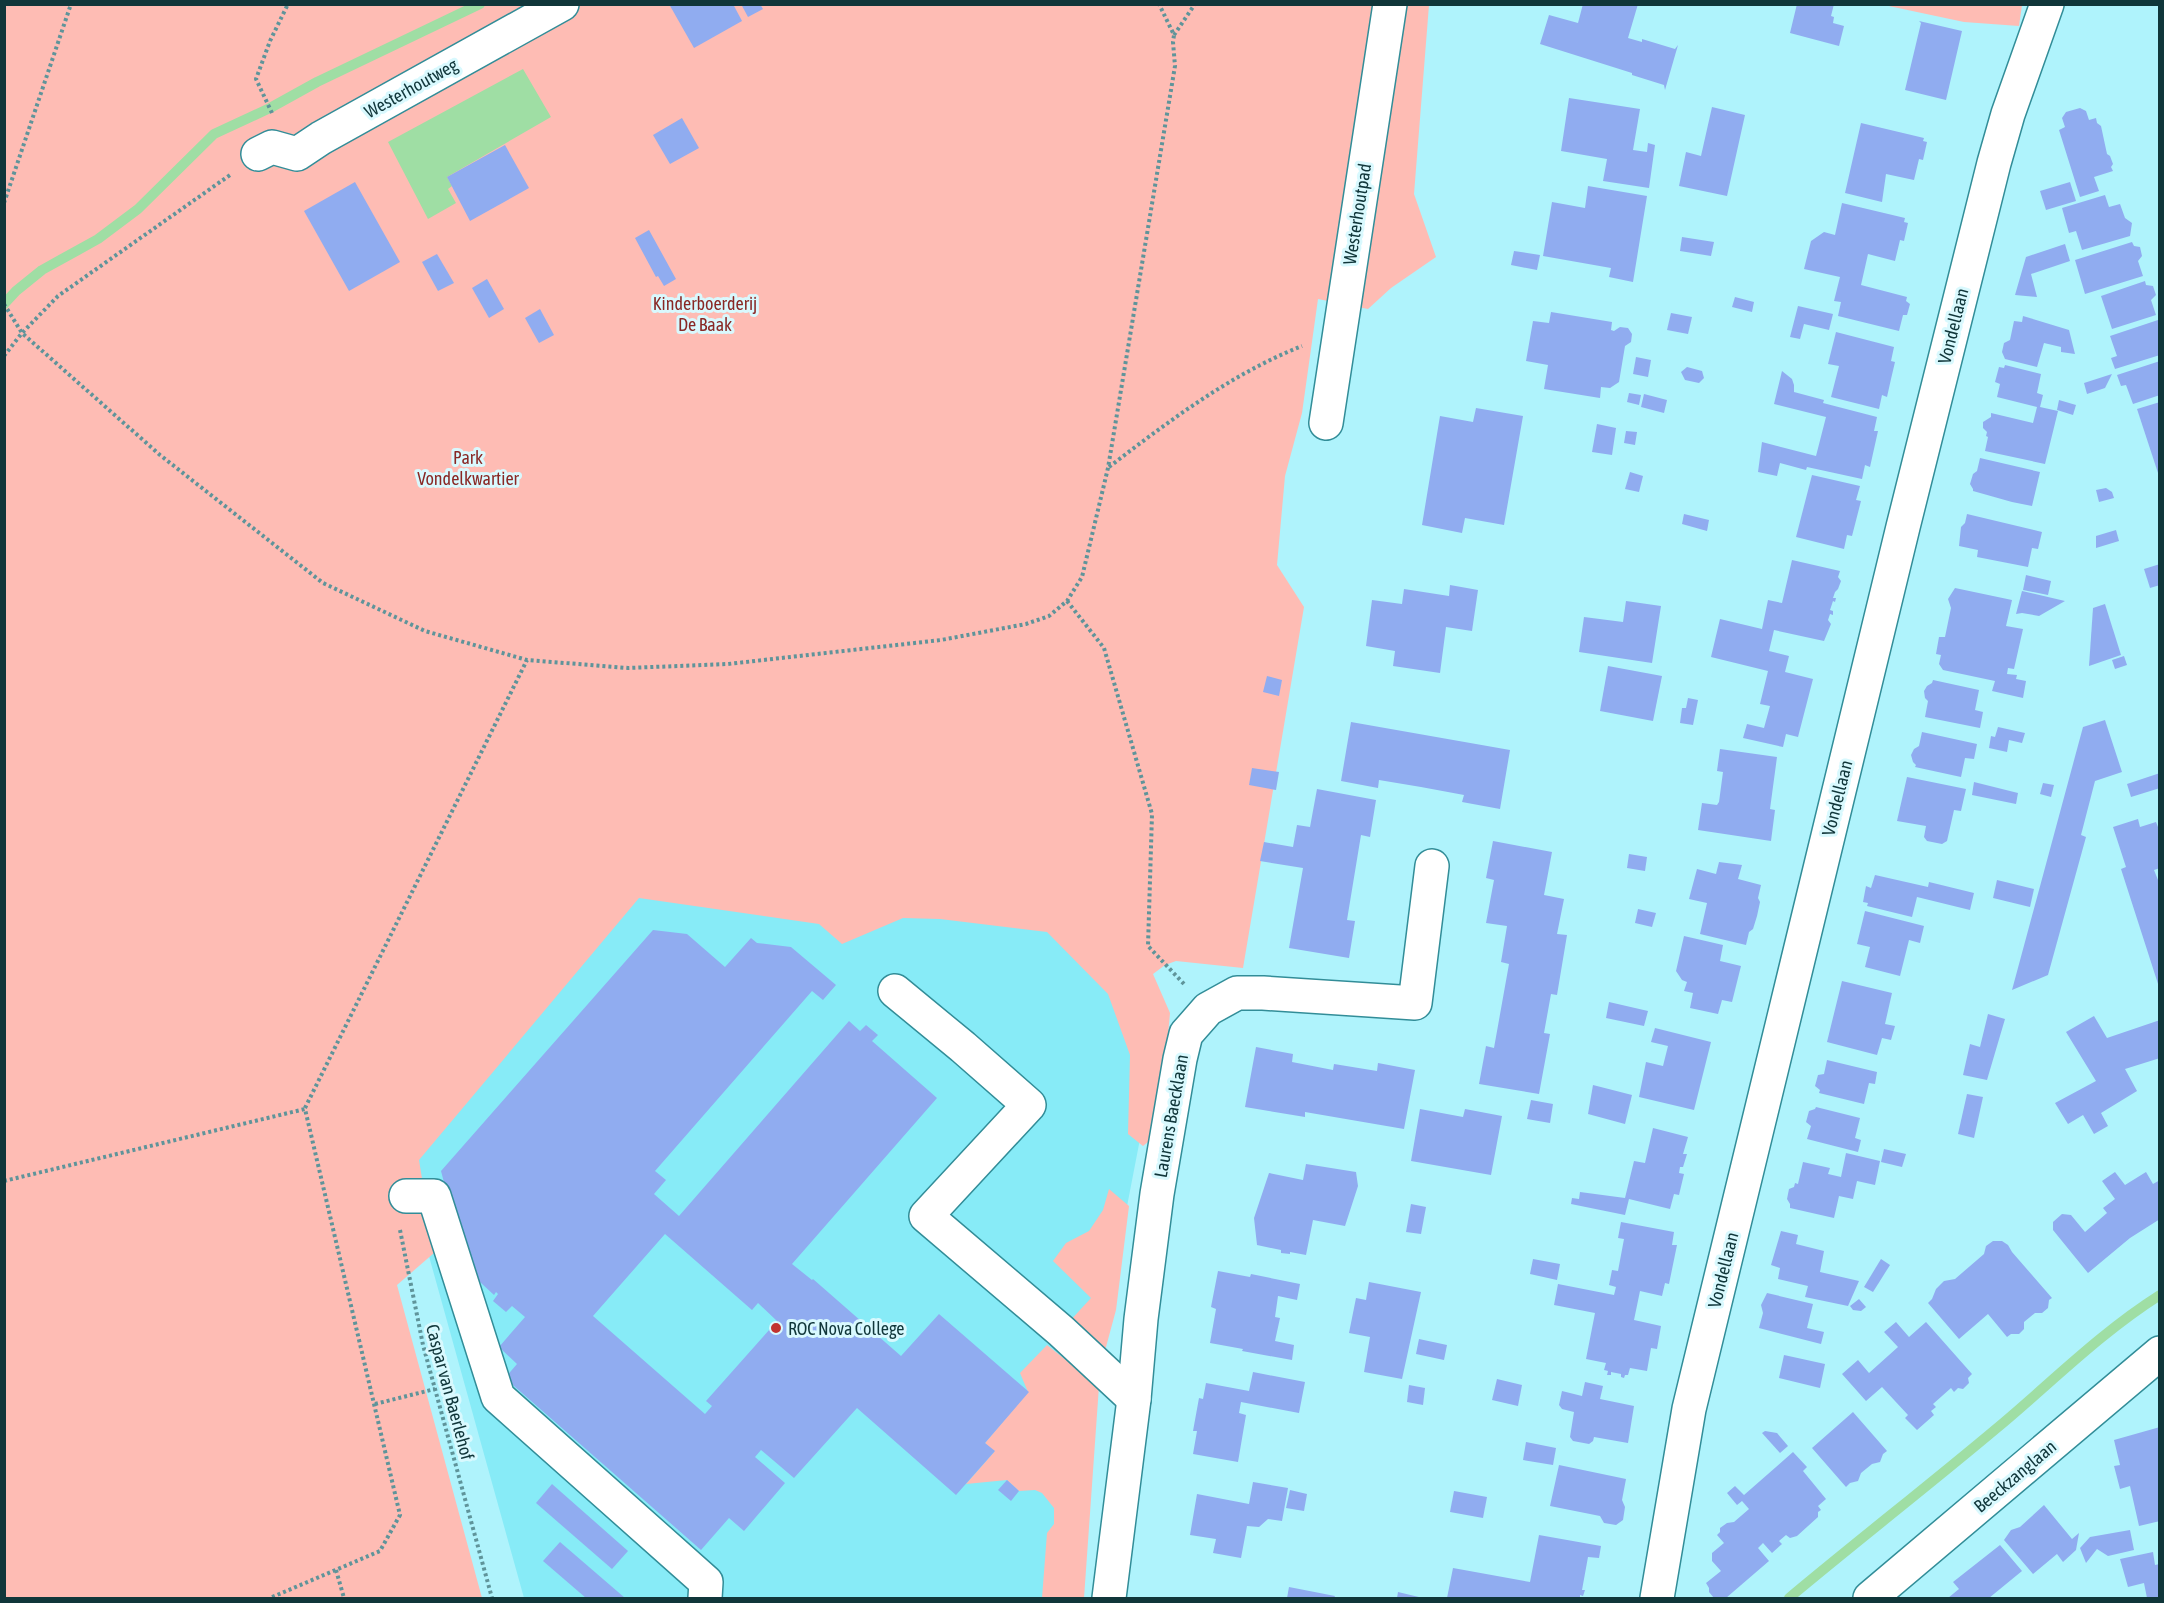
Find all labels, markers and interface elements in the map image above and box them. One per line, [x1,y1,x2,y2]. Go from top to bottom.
street label: Westerhoutweg [361,54,461,122]
street label: Westerhoutpad [1339,162,1375,266]
street label: Vondellaan [1933,286,1973,366]
park label: Kinderboerderij De Baak [653,293,757,335]
park label: Park Vondelkwartier [417,447,520,489]
street label: Vondellaan [1817,758,1857,838]
street label: Laurens Baecklaan [1150,1053,1192,1179]
street label: Vondellaan [1703,1230,1743,1310]
place label: ROC Nova College [788,1318,905,1339]
marker: ROC Nova College [769,1321,783,1335]
street label: Caspar van Baerlehof [422,1322,478,1462]
street label: Beeckzanglaan [1970,1436,2060,1516]

